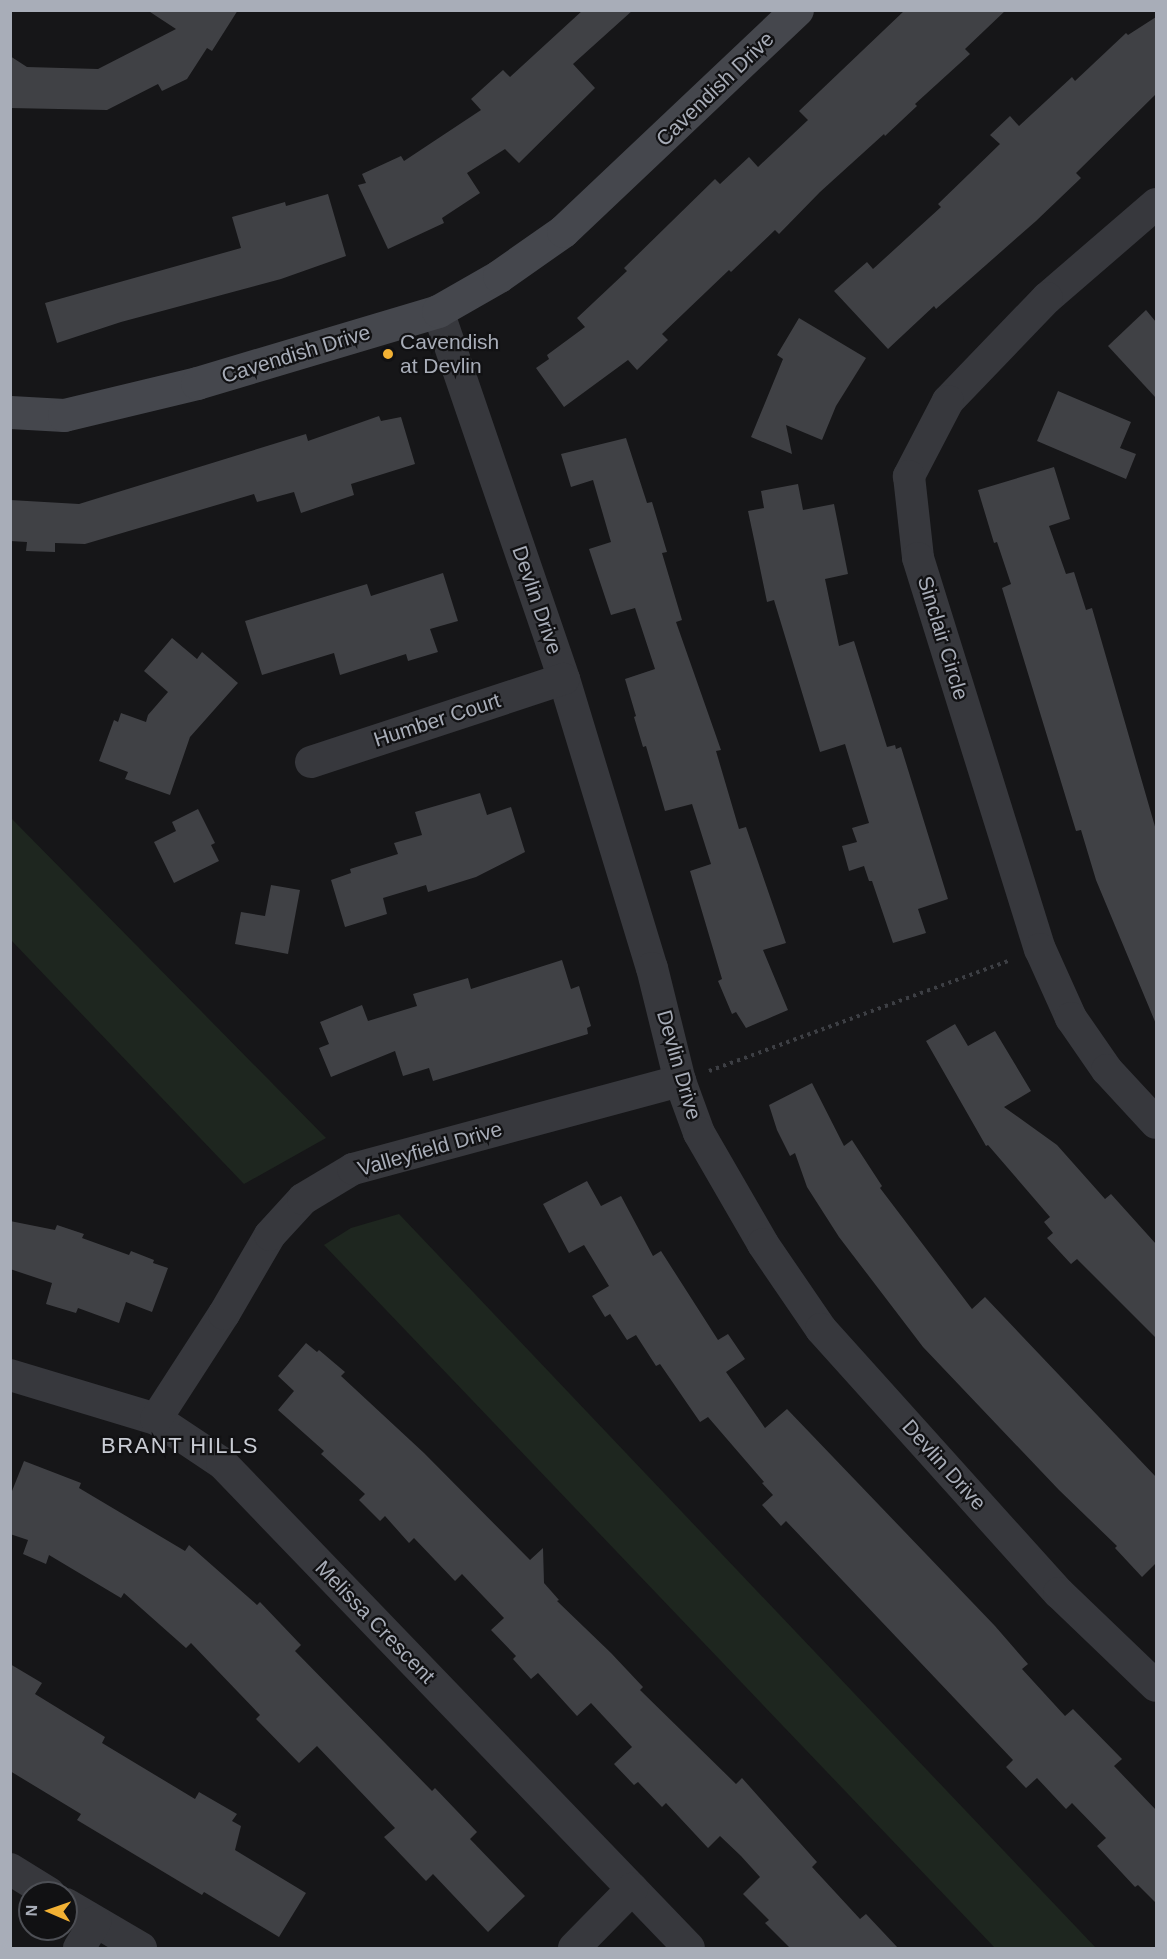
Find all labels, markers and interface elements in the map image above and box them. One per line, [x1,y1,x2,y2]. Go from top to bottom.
street label: Cavendish Drive [651,26,779,152]
street label: Cavendish Drive [219,319,373,389]
place label: Cavendish at Devlin [400,329,499,379]
marker: Cavendish at Devlin [381,347,395,361]
street label: Devlin Drive [507,542,567,658]
street label: Sinclair Circle [912,573,974,703]
street label: Humber Court [370,688,504,752]
street label: Devlin Drive [651,1007,707,1123]
street label: Valleyfield Drive [355,1116,505,1182]
street label: Devlin Drive [897,1415,991,1515]
district label: BRANT HILLS [101,1433,259,1459]
street label: Melissa Crescent [310,1555,440,1689]
north arrow [18,1881,78,1941]
text: N [23,1904,40,1916]

